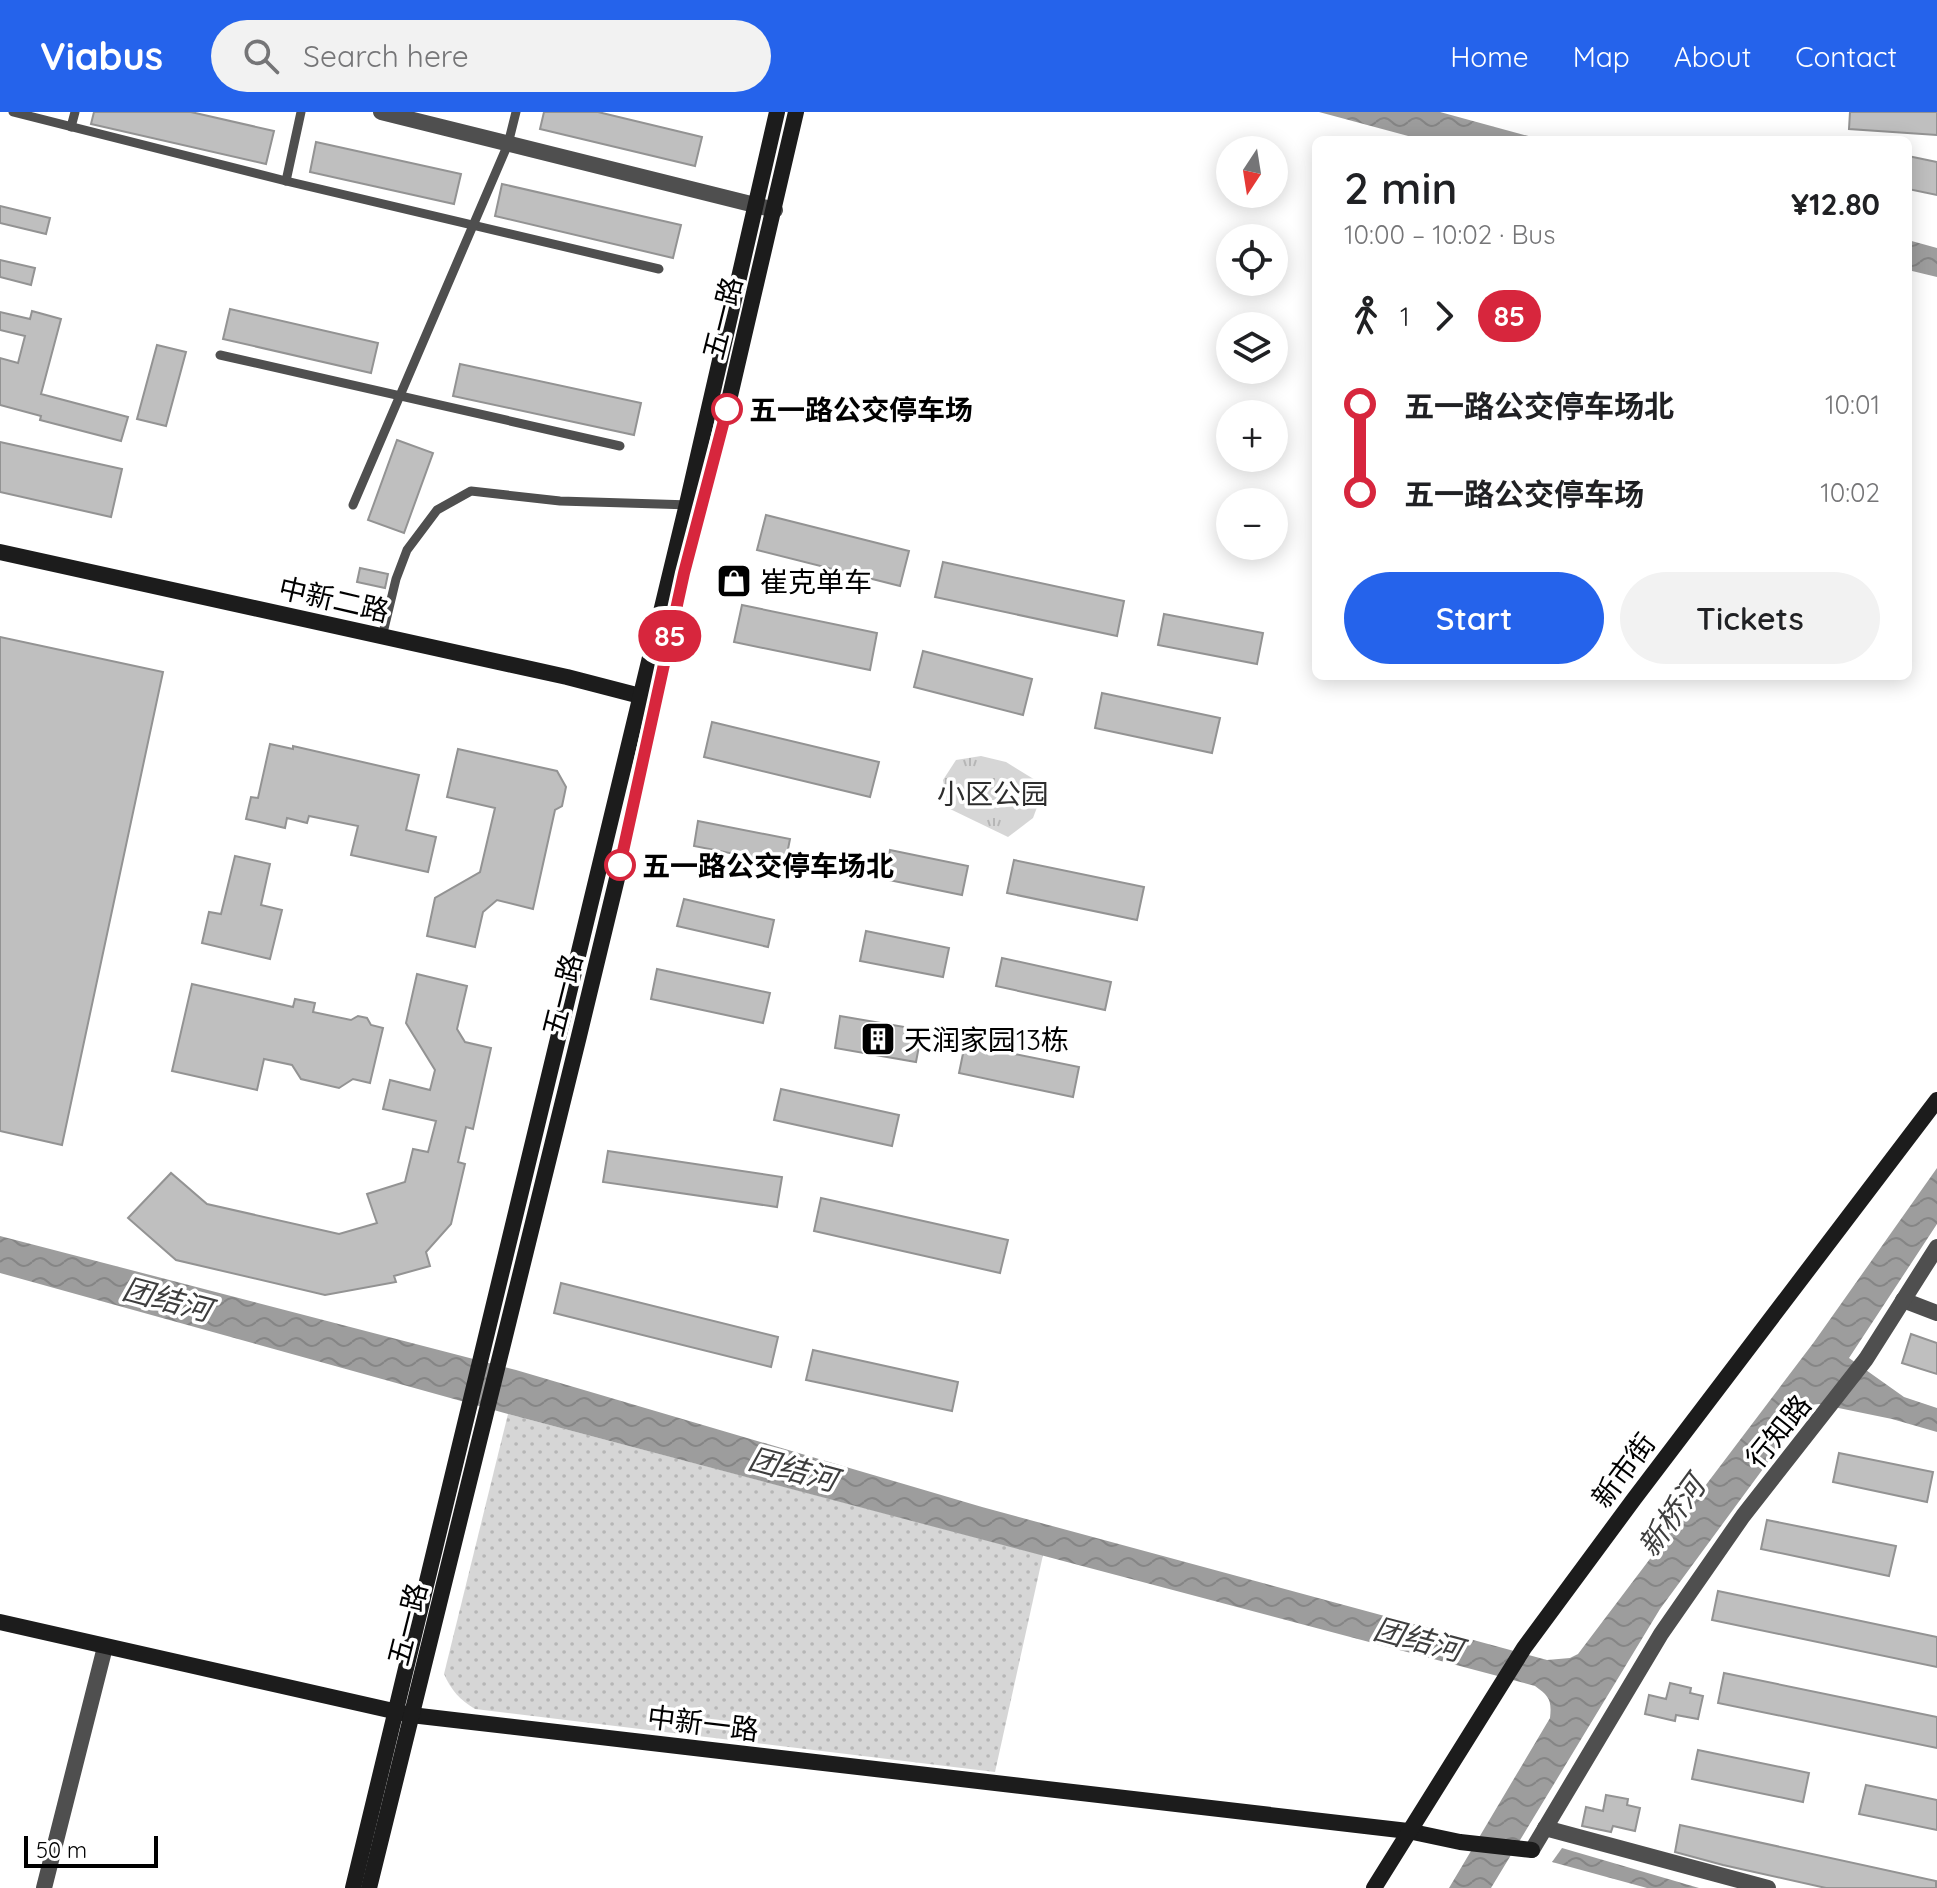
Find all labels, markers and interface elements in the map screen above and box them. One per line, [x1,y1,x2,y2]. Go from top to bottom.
search box [211,20,771,92]
text: Viabus [40,32,163,80]
icon: search [239,34,283,78]
text: Search here [303,37,469,75]
text: Home [1450,39,1529,74]
text: Map [1573,39,1630,74]
text: About [1674,39,1751,74]
text: Contact [1795,39,1897,74]
north arrow [1216,136,1288,208]
map controls [1216,136,1288,560]
text: 2 min [1344,160,1458,215]
text: ¥12.80 [1791,185,1880,223]
text: 10:00 – 10:02 · Bus [1344,218,1555,251]
button: locate [1216,224,1288,296]
street label: 五一路 [695,273,749,363]
icon: walk [1344,294,1388,338]
icon: forward [1422,294,1466,338]
text: 85 [1494,298,1525,333]
text: 1 [1400,300,1410,333]
button: layers [1216,312,1288,384]
text: 五一路公交停车场北 [1404,387,1674,425]
text: 10:01 [1825,388,1880,421]
place label: 五一路公交停车场 [749,392,973,427]
marker: 五一路公交停车场 [712,394,742,424]
button: + [1216,400,1288,472]
text: 五一路公交停车场 [1404,475,1644,513]
text: 10:02 [1820,476,1880,509]
button: − [1216,488,1288,560]
shop icon: 崔克单车 [715,562,753,600]
place label: 崔克单车 [760,564,872,599]
street label: 中新二路 [275,569,393,629]
button: Start [1344,572,1604,664]
button: Tickets [1620,572,1880,664]
line badge: 85 [634,610,706,662]
text: 85 [654,618,686,653]
park label: 小区公园 [937,776,1049,811]
place label: 五一路公交停车场北 [642,848,894,883]
marker: 五一路公交停车场北 [605,850,635,880]
street label: 五一路 [535,950,589,1040]
building icon: 天润家园13栋 [859,1020,897,1058]
place label: 天润家园13栋 [904,1022,1069,1057]
water label: 团结河 [119,1269,220,1330]
street label: 行知路 [1738,1387,1818,1475]
street label: 新市街 [1584,1426,1662,1514]
water label: 团结河 [745,1439,846,1500]
water label: 新桥河 [1629,1464,1716,1564]
street label: 五一路 [380,1579,434,1669]
water label: 团结河 [1370,1609,1471,1670]
street label: 中新一路 [645,1699,761,1747]
scale bar [24,1832,158,1868]
text: 50 m [36,1836,87,1864]

